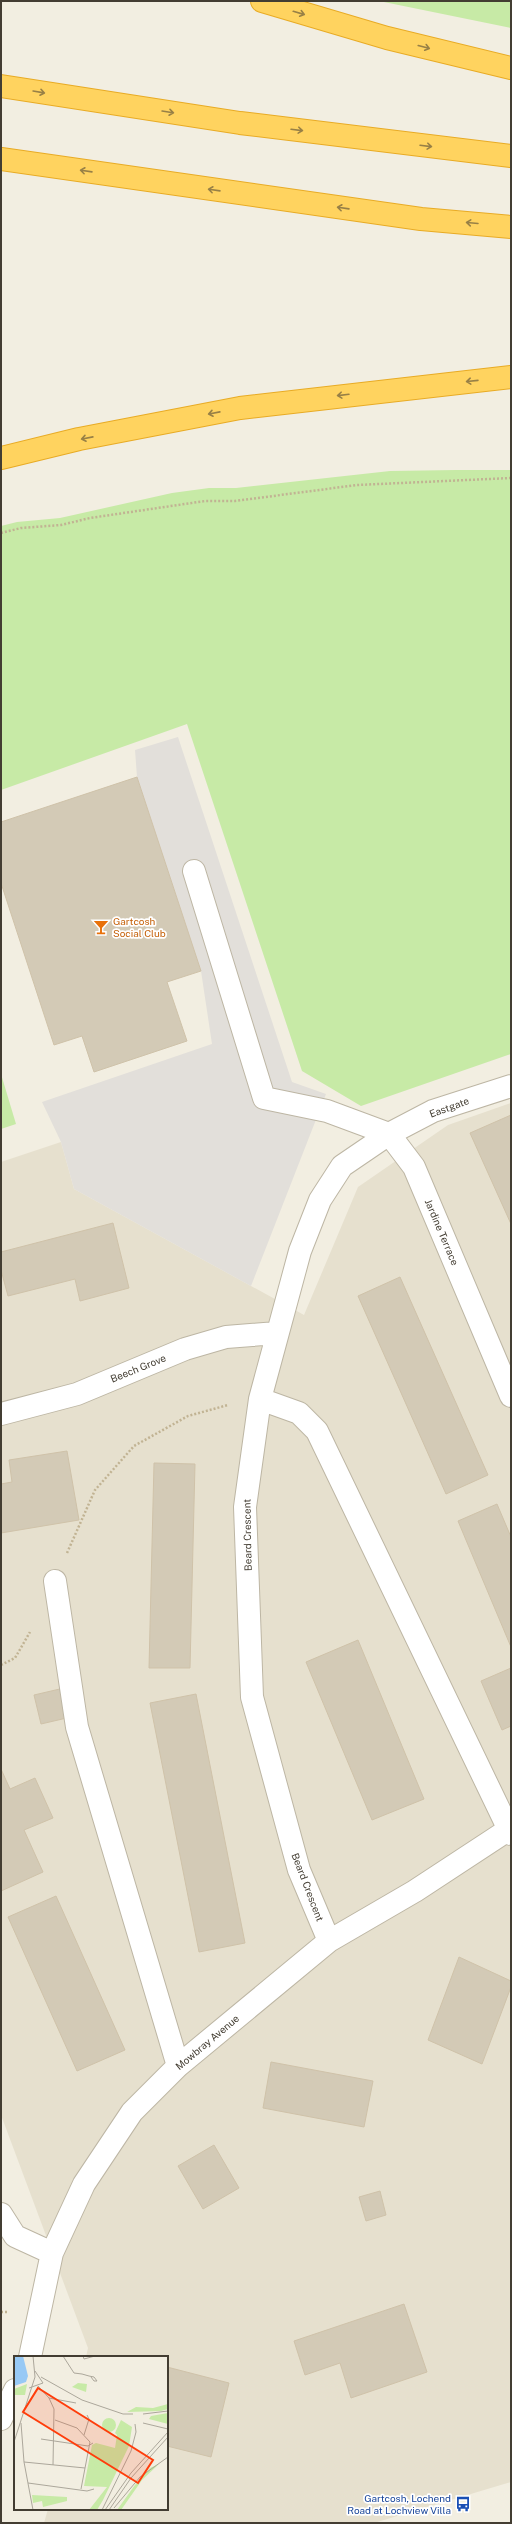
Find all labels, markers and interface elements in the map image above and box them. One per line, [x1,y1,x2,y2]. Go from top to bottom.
one-way arrow [292,10,305,17]
one-way arrow [418,44,431,52]
one-way arrow [32,89,45,97]
one-way arrow [161,108,174,116]
one-way arrow [290,126,303,134]
one-way arrow [419,142,432,150]
one-way arrow [80,167,93,175]
one-way arrow [208,186,221,194]
one-way arrow [337,204,350,212]
one-way arrow [466,220,479,227]
one-way arrow [466,377,479,384]
one-way arrow [337,391,350,399]
one-way arrow [208,409,221,417]
one-way arrow [81,434,94,442]
place label: Gartcosh Social Club [113,915,166,939]
bar icon: Gartcosh Social Club [92,918,110,936]
street label: Eastgate [428,1094,471,1120]
street label: Jardine Terrace [423,1197,461,1267]
street label: Beech Grove [108,1351,168,1385]
street label: Beard Crescent [240,1499,254,1571]
street label: Beard Crescent [289,1851,327,1923]
street label: Mowbray Avenue [173,2012,241,2072]
inset map [14,2356,168,2510]
place label: Gartcosh, Lochend Road at Lochview Villa [347,2492,451,2516]
bus stop icon: Gartcosh, Lochend Road at Lochview Villa [454,2495,472,2513]

